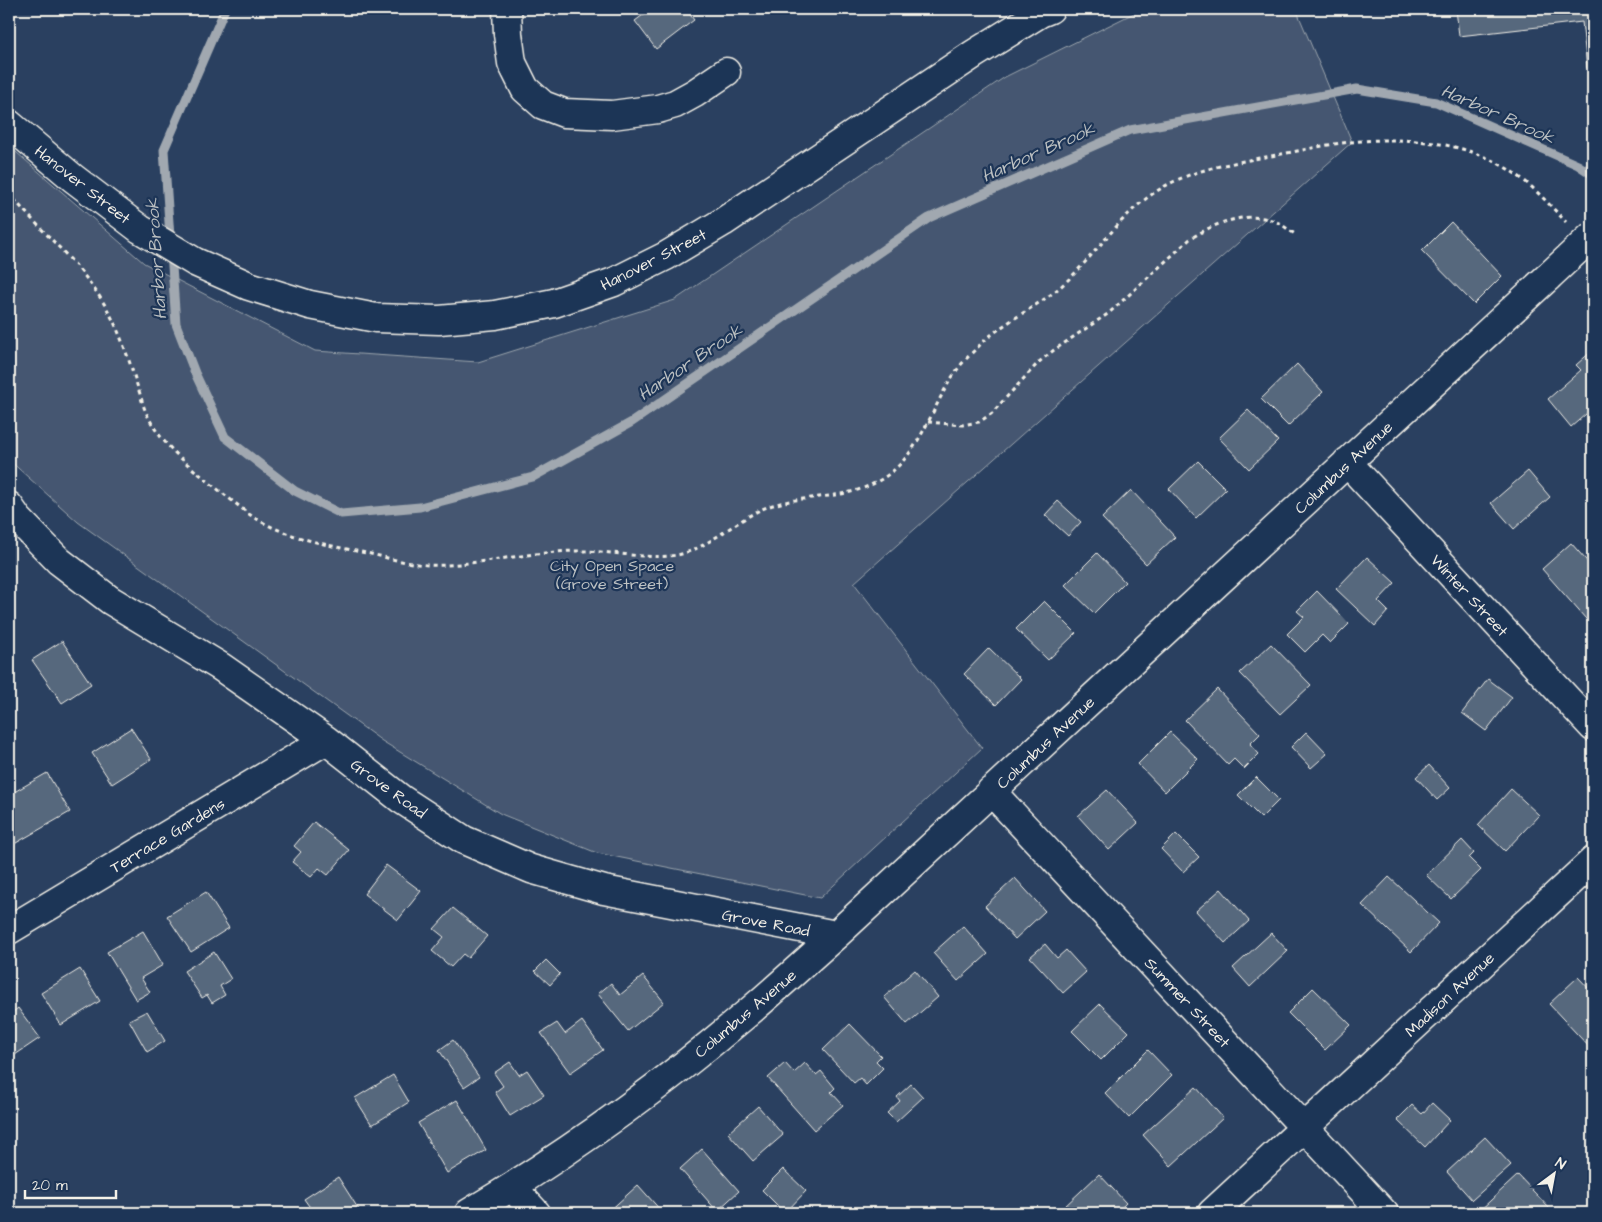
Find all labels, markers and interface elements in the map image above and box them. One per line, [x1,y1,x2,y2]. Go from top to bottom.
water label: Harbor Brook [1437,78,1559,151]
water label: Harbor Brook [978,116,1100,189]
street label: Hanover Street [30,140,135,230]
water label: Harbor Brook [140,197,173,320]
street label: Hanover Street [597,223,711,296]
water label: Harbor Brook [633,318,748,407]
street label: Columbus Avenue [1290,416,1398,519]
street label: Winter Street [1425,550,1514,642]
park label: City Open Space (Grove Street) [550,555,674,595]
street label: Columbus Avenue [992,691,1100,794]
street label: Grove Road [346,754,431,824]
street label: Terrace Gardens [106,793,229,879]
street label: Grove Road [720,904,812,942]
street label: Madison Avenue [1400,947,1500,1042]
street label: Summer Street [1139,953,1235,1053]
street label: Columbus Avenue [690,964,802,1063]
north arrow [1530,1150,1580,1200]
text: N [1551,1153,1570,1175]
scale bar [25,1167,116,1199]
text: 20 m [32,1175,68,1196]

